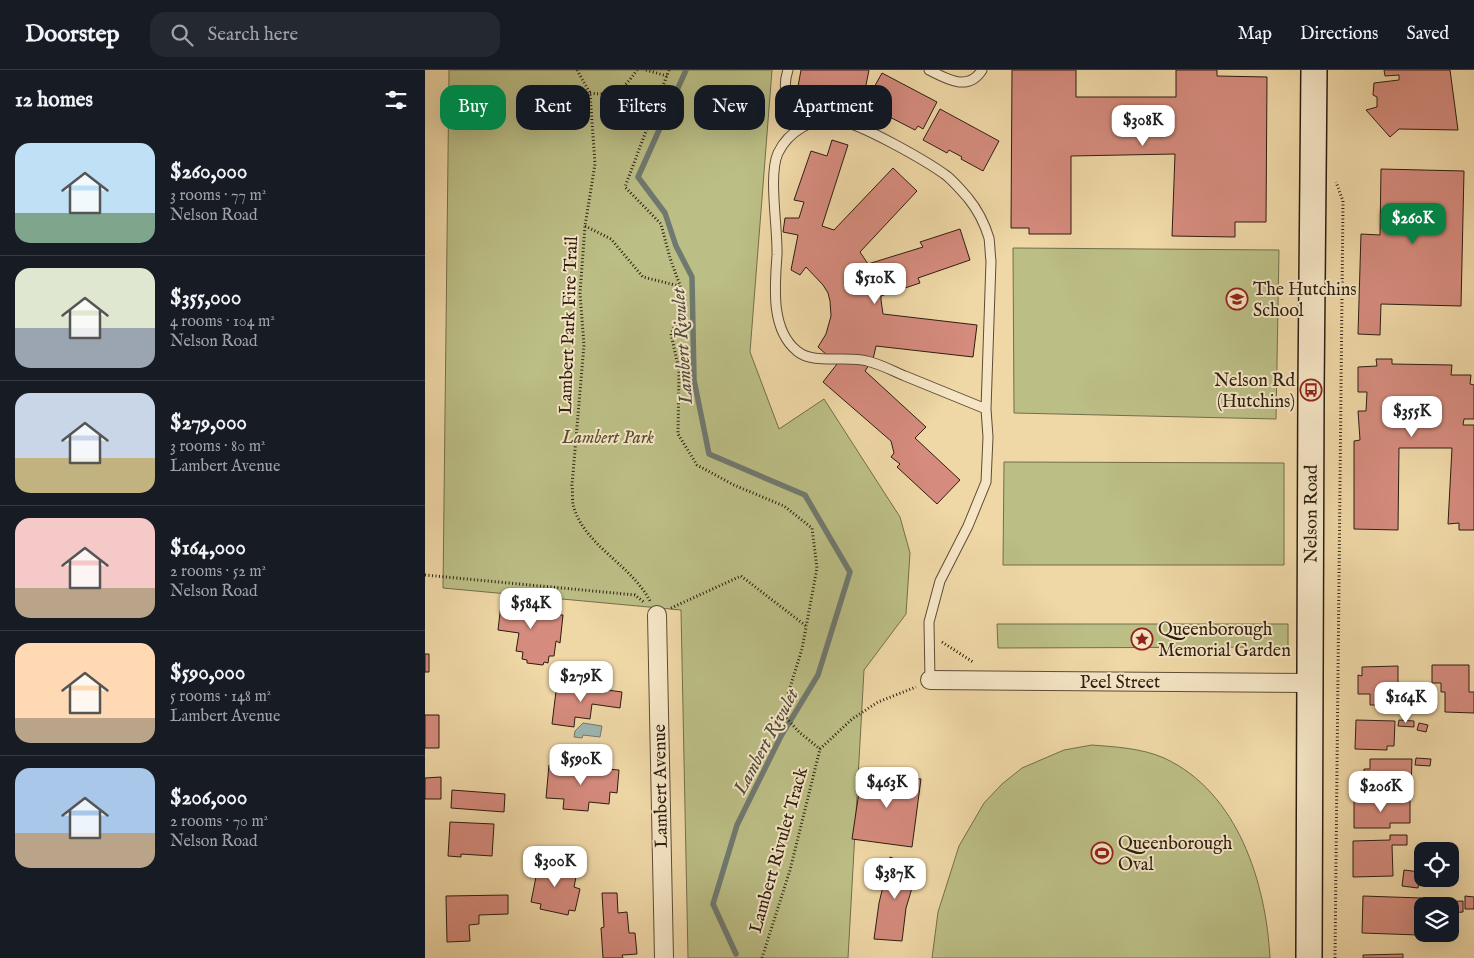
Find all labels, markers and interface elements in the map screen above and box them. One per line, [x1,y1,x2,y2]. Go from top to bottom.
search box [150,12,500,57]
text: Doorstep [25,19,120,50]
icon: search [168,21,196,49]
text: Search here [208,23,298,47]
text: Map [1238,23,1272,46]
text: Directions [1300,23,1378,46]
text: Saved [1406,23,1449,46]
chip: Buy [440,85,506,130]
chip: Rent [516,85,590,130]
chip: Filters [600,85,684,130]
chip: New [694,85,765,130]
chip: Apartment [775,85,892,130]
icon: filters [382,86,410,114]
text: 12 homes [15,87,93,114]
pin: $308K [1108,104,1178,147]
text: $308K [1123,111,1163,131]
text: $260,000 [170,159,247,186]
icon: home [55,163,115,223]
text: 3 rooms · 77 m² [170,186,266,206]
pin: $260K [1378,202,1448,245]
text: Nelson Road [170,206,258,226]
text: $260K [1392,209,1434,229]
street label: Lambert Park Fire Trail [555,236,584,414]
pin: $510K [840,262,910,305]
text: $510K [855,269,895,289]
place label: The Hutchins School [1253,279,1357,323]
text: $355,000 [170,285,241,312]
water label: Lambert Rivulet [667,286,699,406]
school or university icon: The Hutchins School [1225,287,1249,311]
icon: home [55,288,115,348]
text: 4 rooms · 104 m² [170,312,275,332]
text: Nelson Road [170,332,258,352]
place label: Nelson Rd (Hutchins) [1214,370,1295,414]
bus stop icon: Nelson Rd (Hutchins) [1299,378,1323,402]
pin: $355K [1377,396,1447,438]
text: $355K [1393,402,1431,422]
text: $279,000 [170,410,247,437]
icon: home [55,413,115,473]
park label: Lambert Park [561,427,654,450]
text: 3 rooms · 80 m² [170,437,266,457]
text: Lambert Avenue [170,457,280,477]
street label: Nelson Road [1300,464,1324,563]
text: $164,000 [170,535,246,562]
icon: home [55,538,115,598]
text: 2 rooms · 52 m² [170,562,266,582]
text: Nelson Road [170,582,258,602]
pin: $584K [496,588,566,630]
text: $584K [511,594,551,614]
place label: Queenborough Memorial Garden [1158,619,1291,663]
place icon: Queenborough Memorial Garden [1130,627,1154,651]
text: $590,000 [170,660,245,687]
pin: $279K [546,660,616,703]
icon: home [55,663,115,723]
text: $279K [560,667,602,687]
street label: Peel Street [1080,672,1160,695]
pin: $164K [1371,682,1441,724]
water label: Lambert Rivulet [728,684,805,800]
text: 5 rooms · 148 m² [170,687,271,707]
text: $164K [1386,688,1426,708]
text: Lambert Avenue [170,707,280,727]
street label: Lambert Avenue [649,724,674,848]
pin: $590K [546,744,616,786]
text: $590K [560,750,602,770]
street label: Lambert Rivulet Track [745,765,814,936]
pin: $463K [852,766,922,809]
pin: $206K [1346,770,1416,813]
text: $463K [867,773,908,793]
text: $206K [1360,777,1402,797]
text: $206,000 [170,785,247,812]
icon: home [55,788,115,848]
text: 2 rooms · 70 m² [170,812,268,832]
text: Nelson Road [170,832,258,852]
place label: Queenborough Oval [1118,833,1233,877]
sports icon: Queenborough Oval [1090,841,1114,865]
map controls [1414,842,1459,942]
button: locate [1414,842,1459,887]
pin: $300K [520,846,590,888]
text: $300K [534,852,576,872]
pin: $387K [860,858,930,900]
text: $387K [875,864,915,884]
button: layers [1414,897,1459,942]

